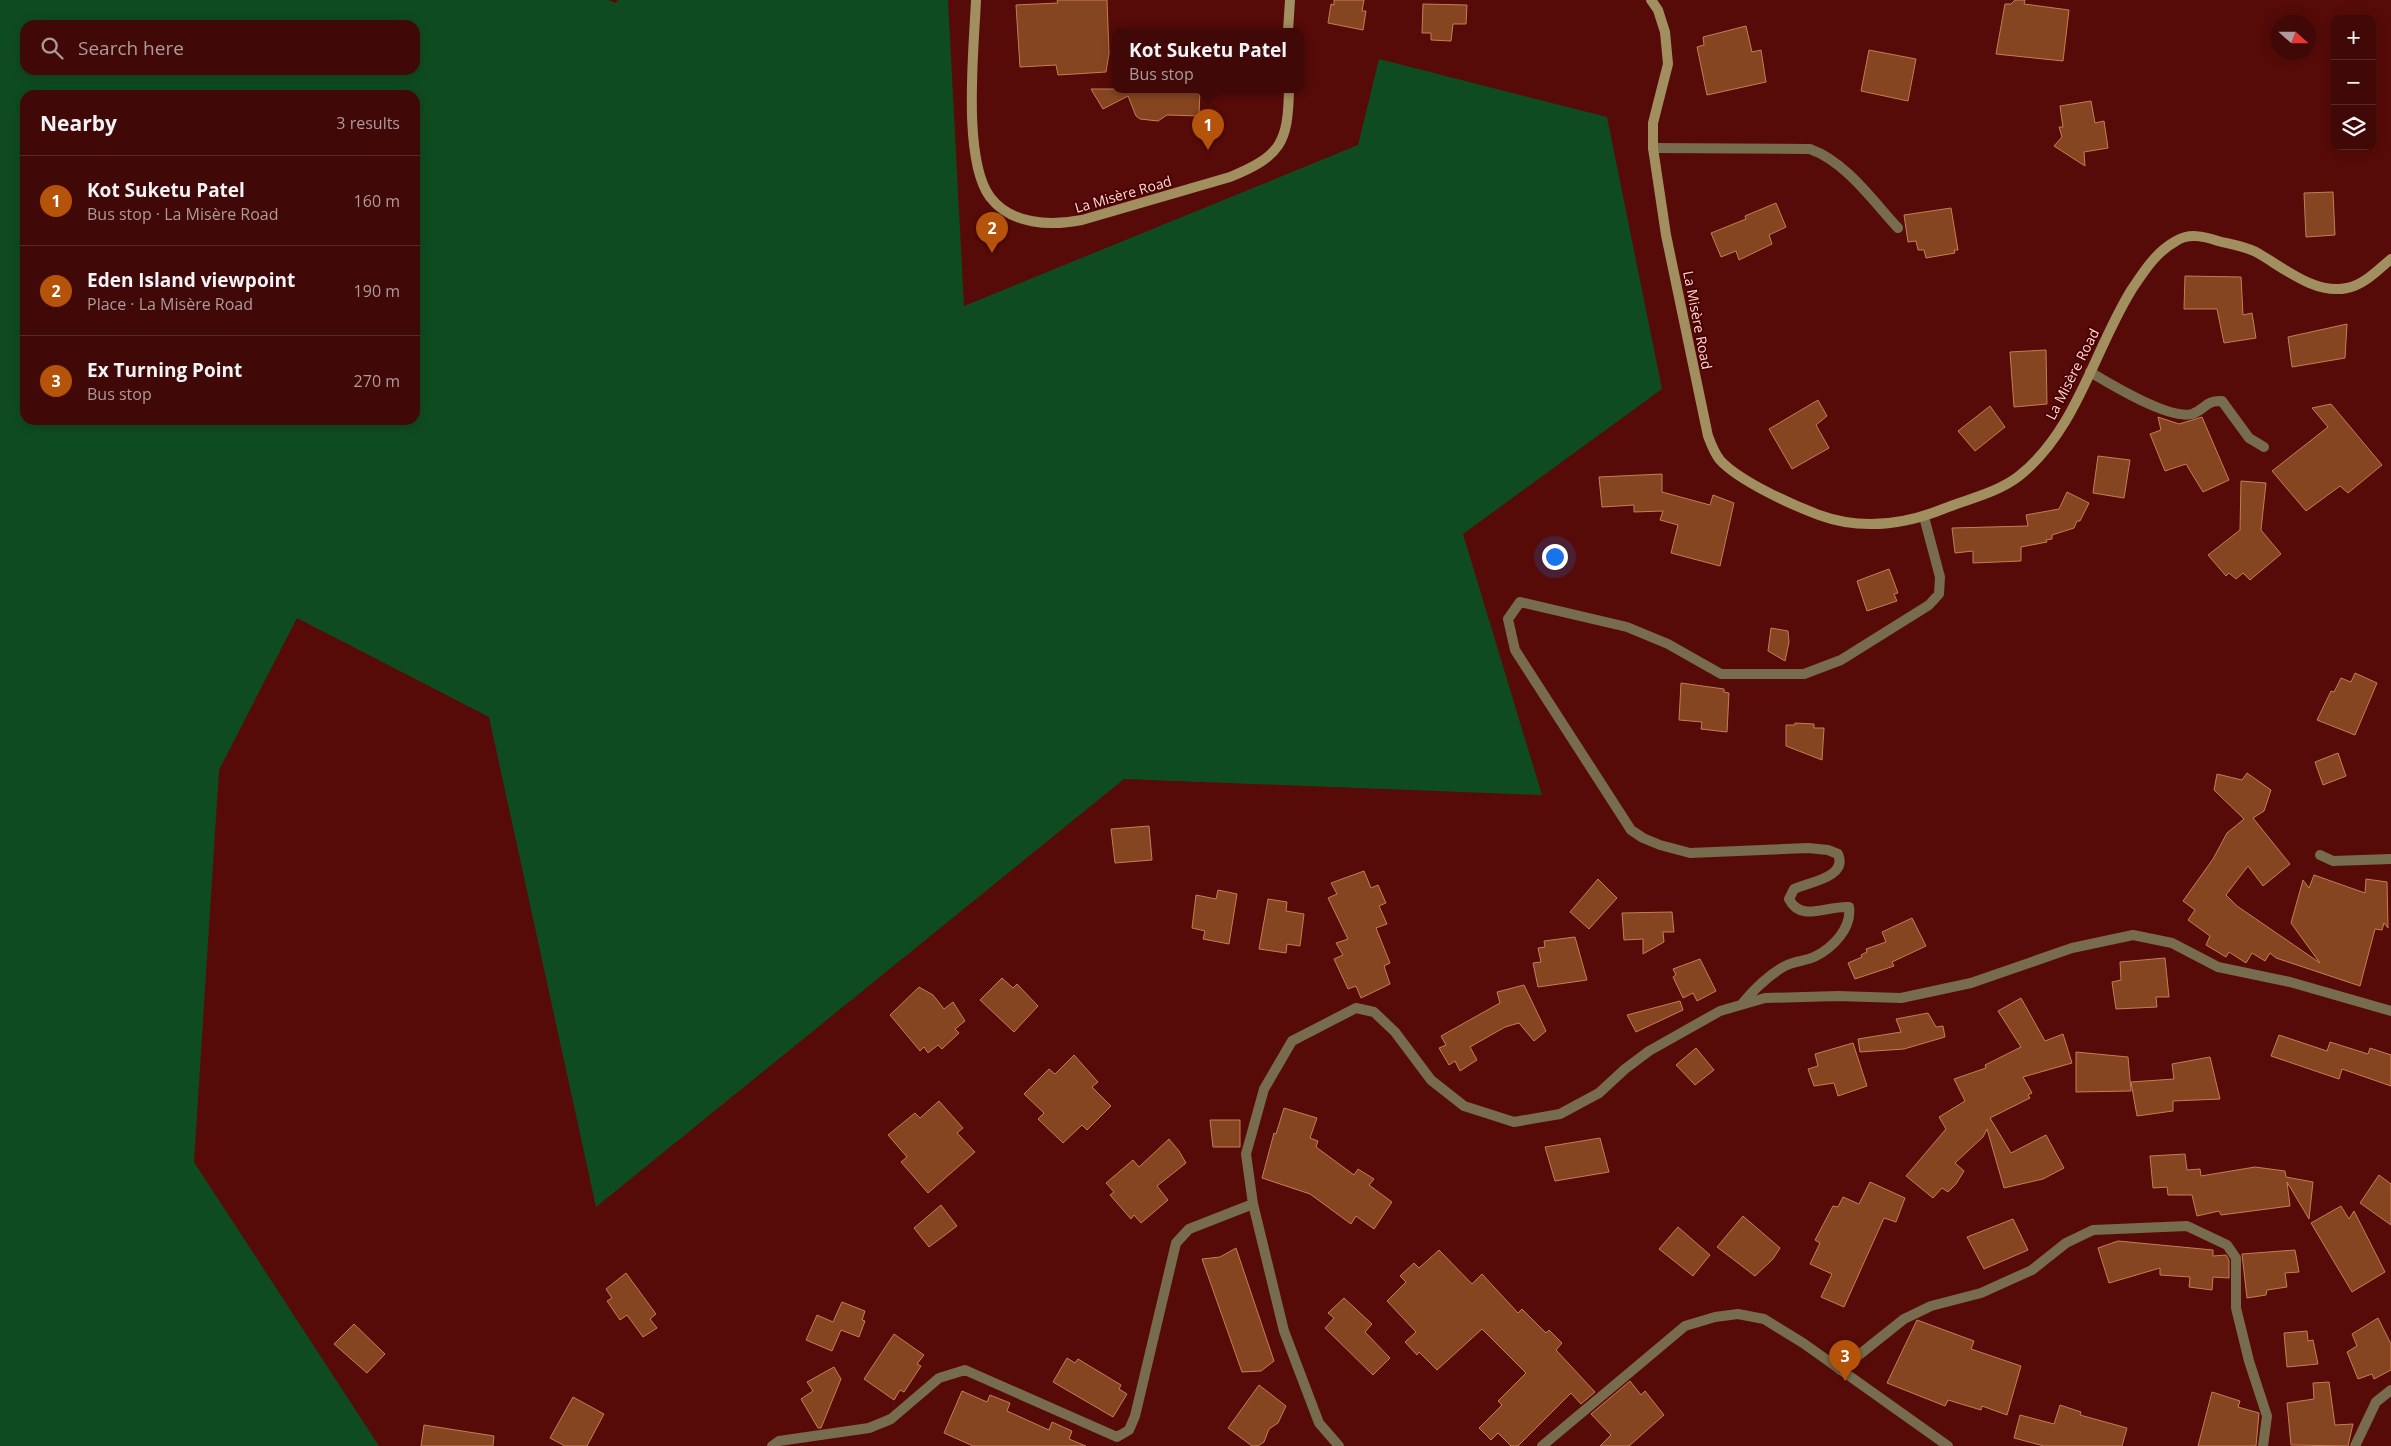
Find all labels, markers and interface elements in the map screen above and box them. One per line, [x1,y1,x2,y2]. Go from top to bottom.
north arrow [2271,15,2316,60]
map controls [2331,15,2376,150]
button: + [2331,15,2376,60]
search box [20,20,420,75]
popup [1112,28,1304,93]
icon: search [38,34,66,62]
text: Search here [78,35,184,61]
text: Kot Suketu Patel [1129,37,1287,63]
button: − [2331,60,2376,105]
text: Bus stop [1129,63,1194,85]
button: layers [2331,105,2376,150]
text: Nearby [40,109,117,137]
pin: 1 [1192,109,1224,150]
text: 3 results [336,112,400,134]
street label: La Misère Road [1072,171,1174,217]
text: Kot Suketu Patel [87,177,245,203]
text: 1 [51,190,61,212]
text: 160 m [354,190,400,212]
text: Bus stop · La Misère Road [87,203,278,225]
pin: 2 [976,212,1008,253]
text: Eden Island viewpoint [87,267,295,293]
street label: La Misère Road [1679,269,1717,371]
text: 2 [51,280,61,302]
text: 190 m [354,280,400,302]
text: Place · La Misère Road [87,293,253,315]
street label: La Misère Road [2041,325,2103,423]
text: Ex Turning Point [87,357,242,383]
text: 3 [51,370,61,392]
text: 270 m [354,370,400,392]
text: Bus stop [87,383,152,405]
your location [1542,544,1568,570]
pin: 3 [1829,1340,1861,1381]

